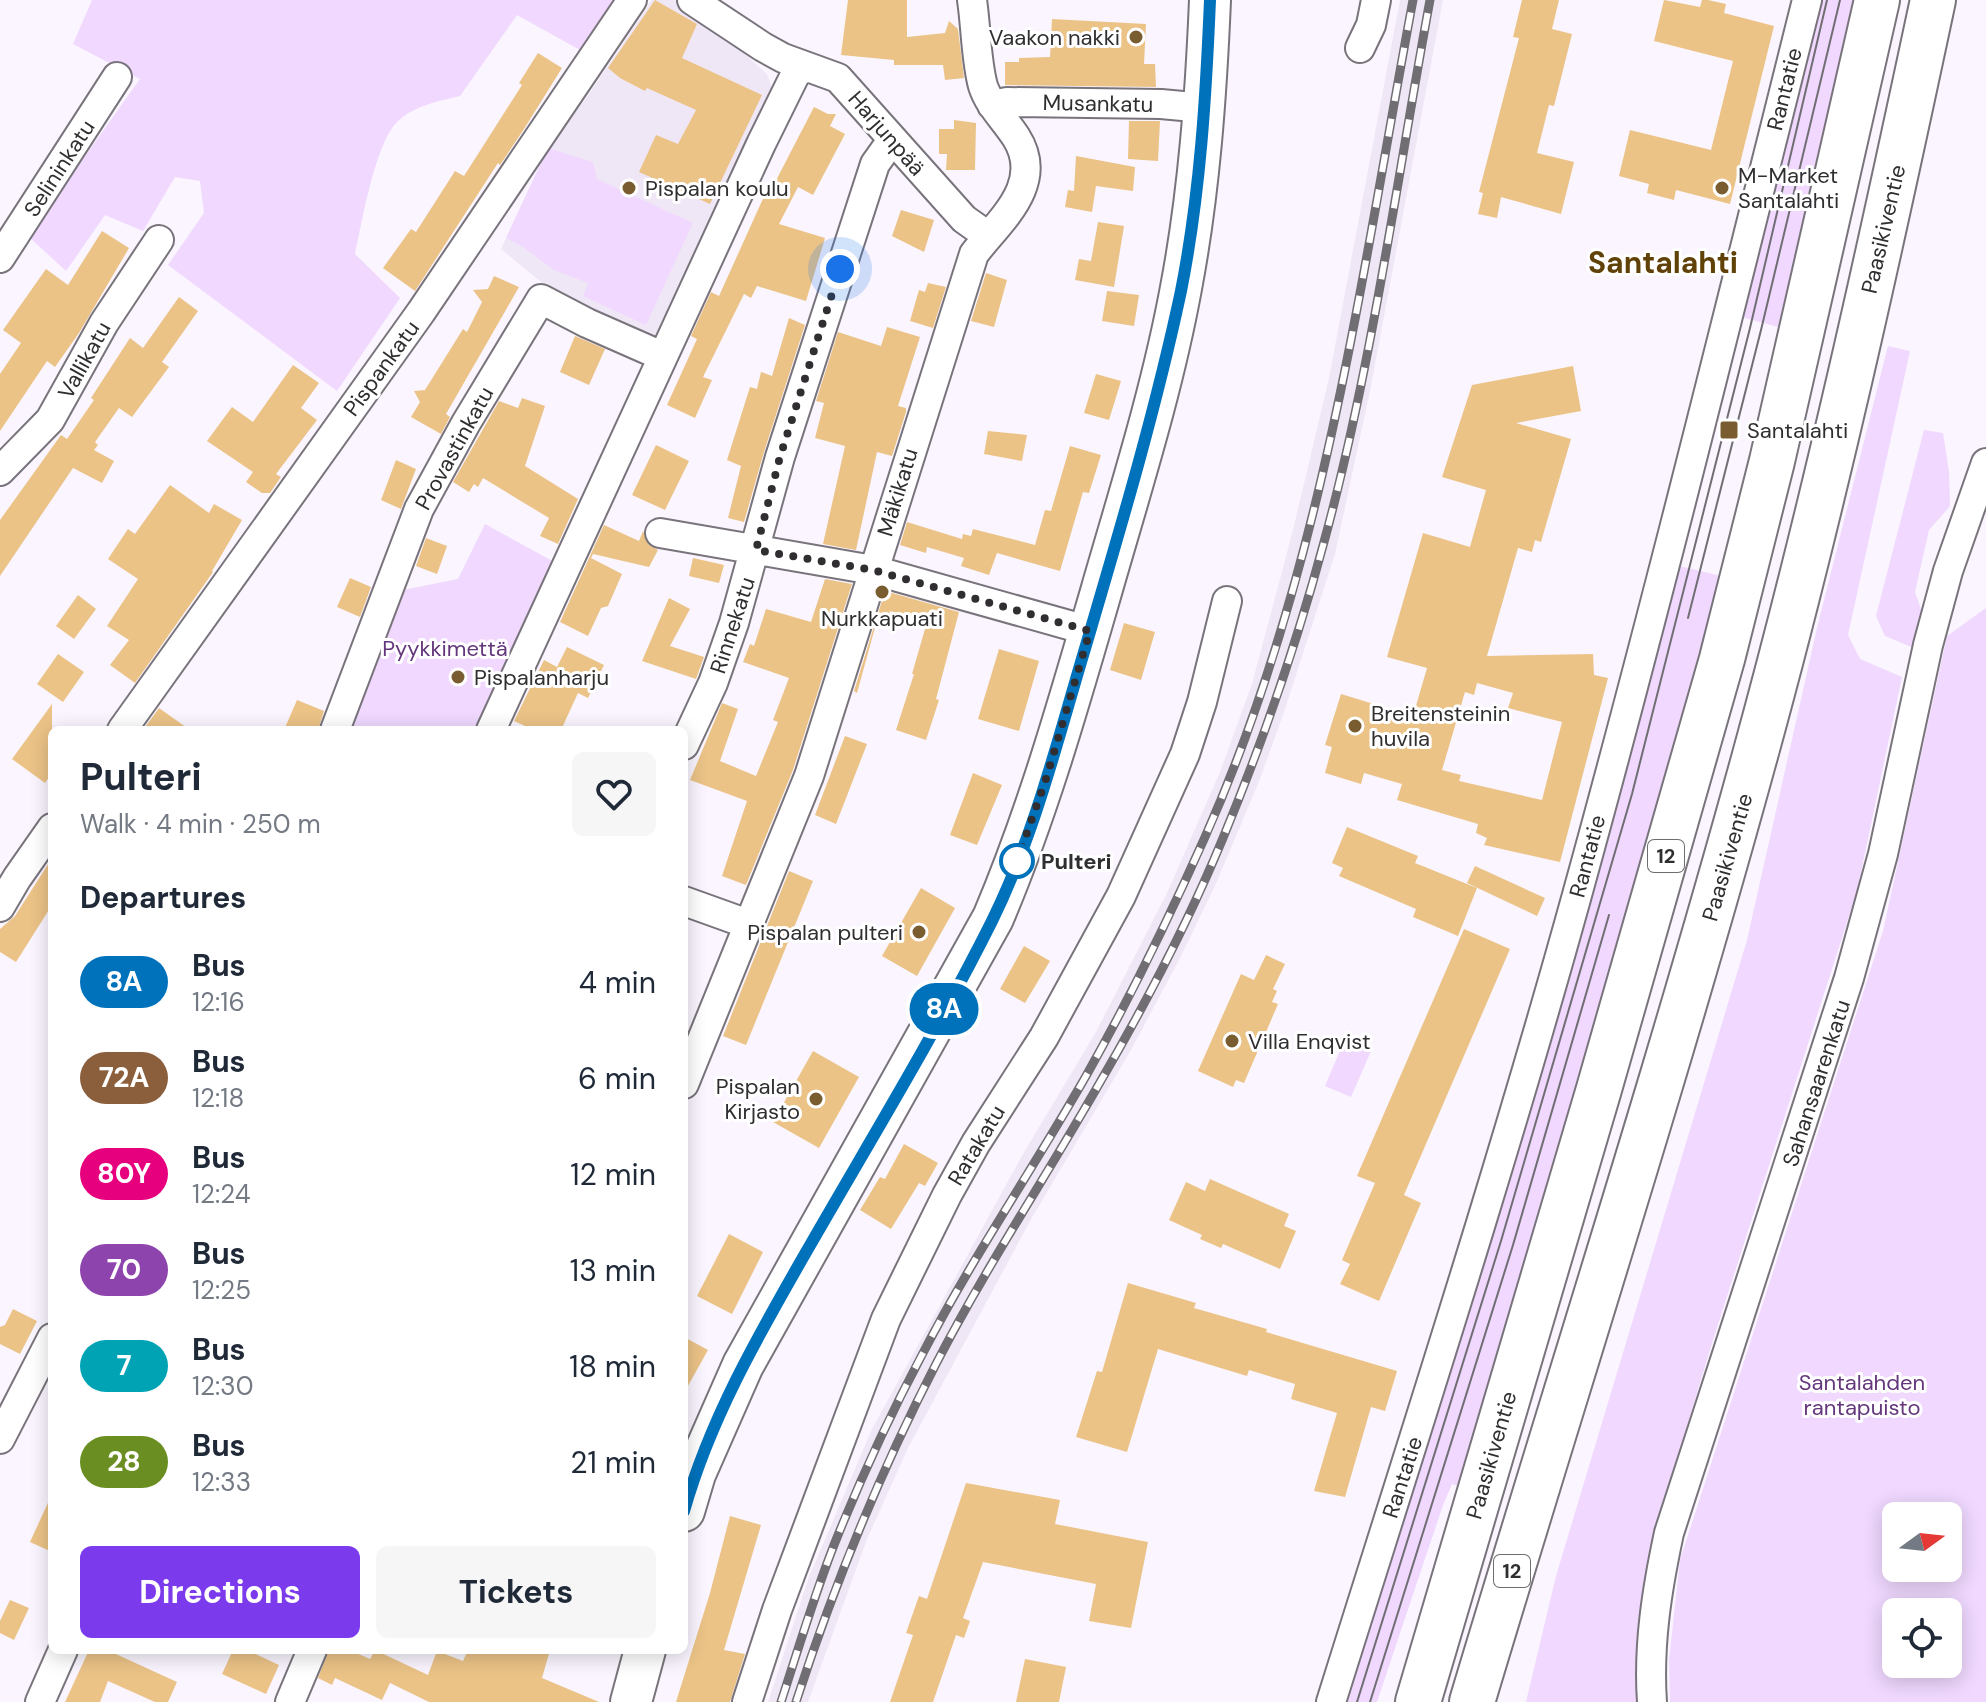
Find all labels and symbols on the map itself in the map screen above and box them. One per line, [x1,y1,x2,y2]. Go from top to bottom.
place label: Vaakon nakki [989,23,1120,52]
marker: Vaakon nakki [1127,28,1145,46]
street label: Rantatie [1760,45,1809,133]
street label: Harjunpää [842,85,931,182]
street label: Musankatu [1042,88,1154,119]
street label: Selininkatu [17,114,102,222]
place label: M-Market Santalahti [1738,161,1839,215]
street label: Paasikiventie [1855,162,1912,296]
place label: Pispalan koulu [645,174,789,203]
marker: Pispalan koulu [620,179,638,197]
marker: M-Market Santalahti [1713,179,1731,197]
district label: Santalahti [1588,243,1738,282]
your location [820,249,860,289]
street label: Pispankatu [337,315,426,422]
street label: Vallikatu [51,316,118,404]
street label: Provastinkatu [409,381,500,515]
place label: Santalahti [1747,416,1848,445]
marker: Santalahti [1718,419,1740,441]
street label: Mäkikatu [870,445,925,540]
street label: Rinnekatu [703,573,762,677]
marker: Nurkkapuati [873,583,891,601]
place label: Nurkkapuati [821,604,943,633]
park label: Pyykkimettä [382,634,508,663]
place label: Pispalanharju [474,663,609,692]
marker: Pispalanharju [449,668,467,686]
place label: Breitensteinin huvila [1371,699,1510,753]
marker: Breitensteinin huvila [1346,717,1364,735]
street label: Paasikiventie [1695,790,1760,924]
street label: Rantatie [1563,812,1612,900]
road number: 12 [1648,840,1684,872]
marker: Pulteri [1000,844,1034,878]
place label: Pulteri [1041,847,1111,876]
place label: Pispalan pulteri [747,918,903,947]
marker: Pispalan pulteri [910,923,928,941]
line badge: 8A [908,983,980,1035]
street label: Sahansaarenkatu [1776,996,1857,1170]
place label: Villa Enqvist [1248,1027,1371,1056]
marker: Villa Enqvist [1223,1032,1241,1050]
place label: Pispalan Kirjasto [716,1072,800,1126]
marker: Pispalan Kirjasto [807,1090,825,1108]
street label: Ratakatu [941,1100,1012,1191]
park label: Santalahden rantapuisto [1799,1368,1925,1422]
street label: Paasikiventie [1459,1388,1524,1522]
street label: Rantatie [1376,1433,1429,1522]
north arrow [1882,1502,1962,1582]
road number: 12 [1494,1555,1530,1587]

